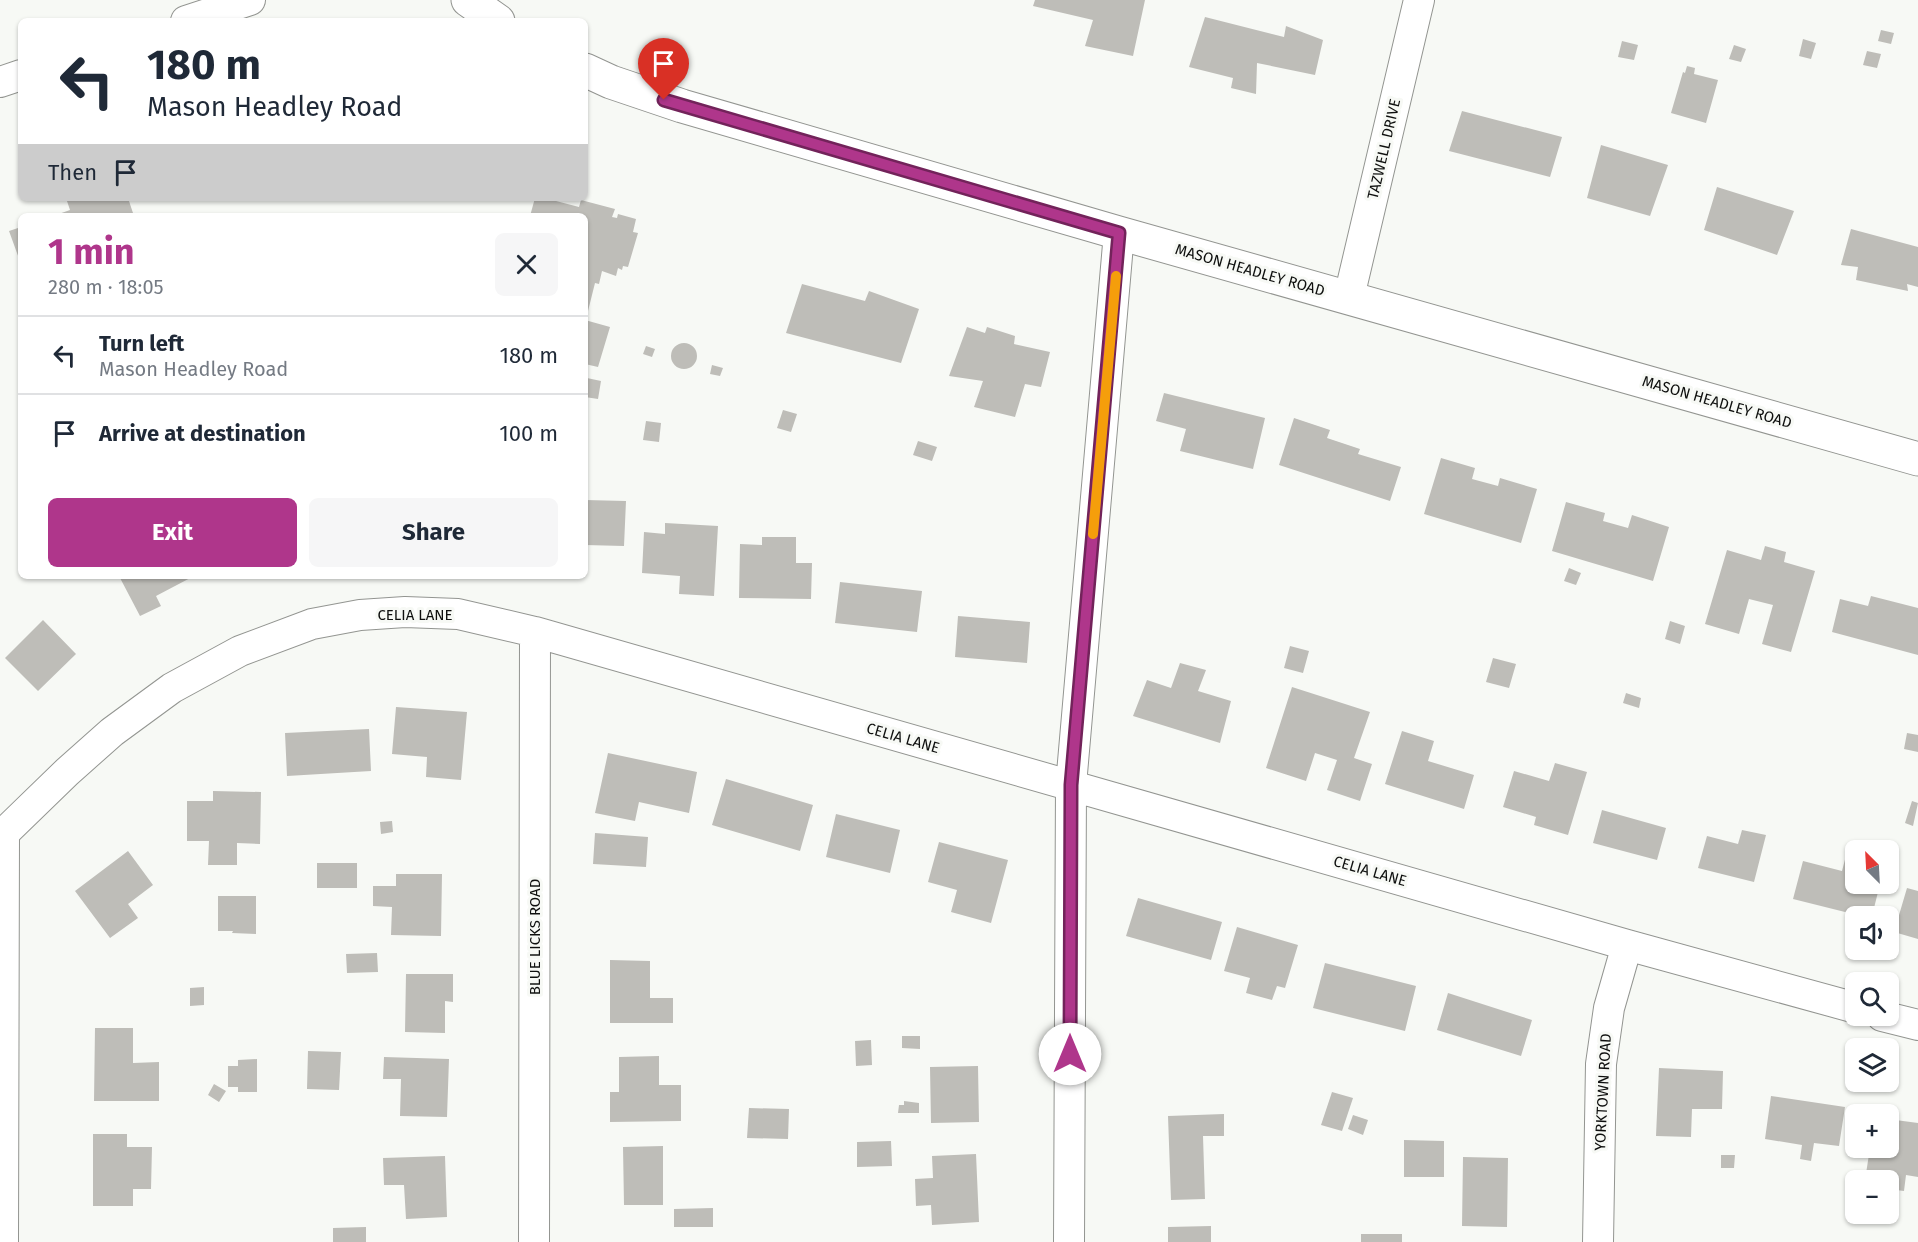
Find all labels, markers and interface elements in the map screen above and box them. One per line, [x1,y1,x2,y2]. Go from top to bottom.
pin [638,38,689,100]
text: 180 m [147,40,261,90]
icon: left [48,42,126,120]
icon: arrive [647,47,680,80]
text: Mason Headley Road [147,91,403,123]
street label: TAZWELL DRIVE [1364,97,1404,201]
icon: arrive [109,156,142,189]
text: Then [48,159,97,186]
text: 1 min [48,230,135,274]
button: close [495,233,558,296]
street label: MASON HEADLEY ROAD [1173,240,1327,300]
text: 280 m · 18:05 [48,275,164,299]
text: Turn left [99,330,184,357]
icon: left [48,339,81,372]
text: 180 m [499,342,558,369]
text: Mason Headley Road [99,357,288,381]
street label: MASON HEADLEY ROAD [1640,372,1794,432]
icon: arrive [48,417,81,450]
text: Arrive at destination [99,420,306,447]
text: 100 m [499,420,558,447]
button: Exit [48,498,297,567]
button: Share [309,498,558,567]
street label: CELIA LANE [377,606,453,624]
street label: CELIA LANE [864,719,942,757]
north arrow [1845,840,1899,894]
map controls [1845,840,1899,1224]
street label: CELIA LANE [1331,852,1409,890]
street label: BLUE LICKS ROAD [526,879,544,995]
button: sound [1845,906,1899,960]
button: search [1845,972,1899,1026]
position arrow [1038,1022,1102,1086]
street label: YORKTOWN ROAD [1591,1033,1615,1151]
button: layers [1845,1038,1899,1092]
button: + [1845,1104,1899,1158]
button: − [1845,1170,1899,1224]

